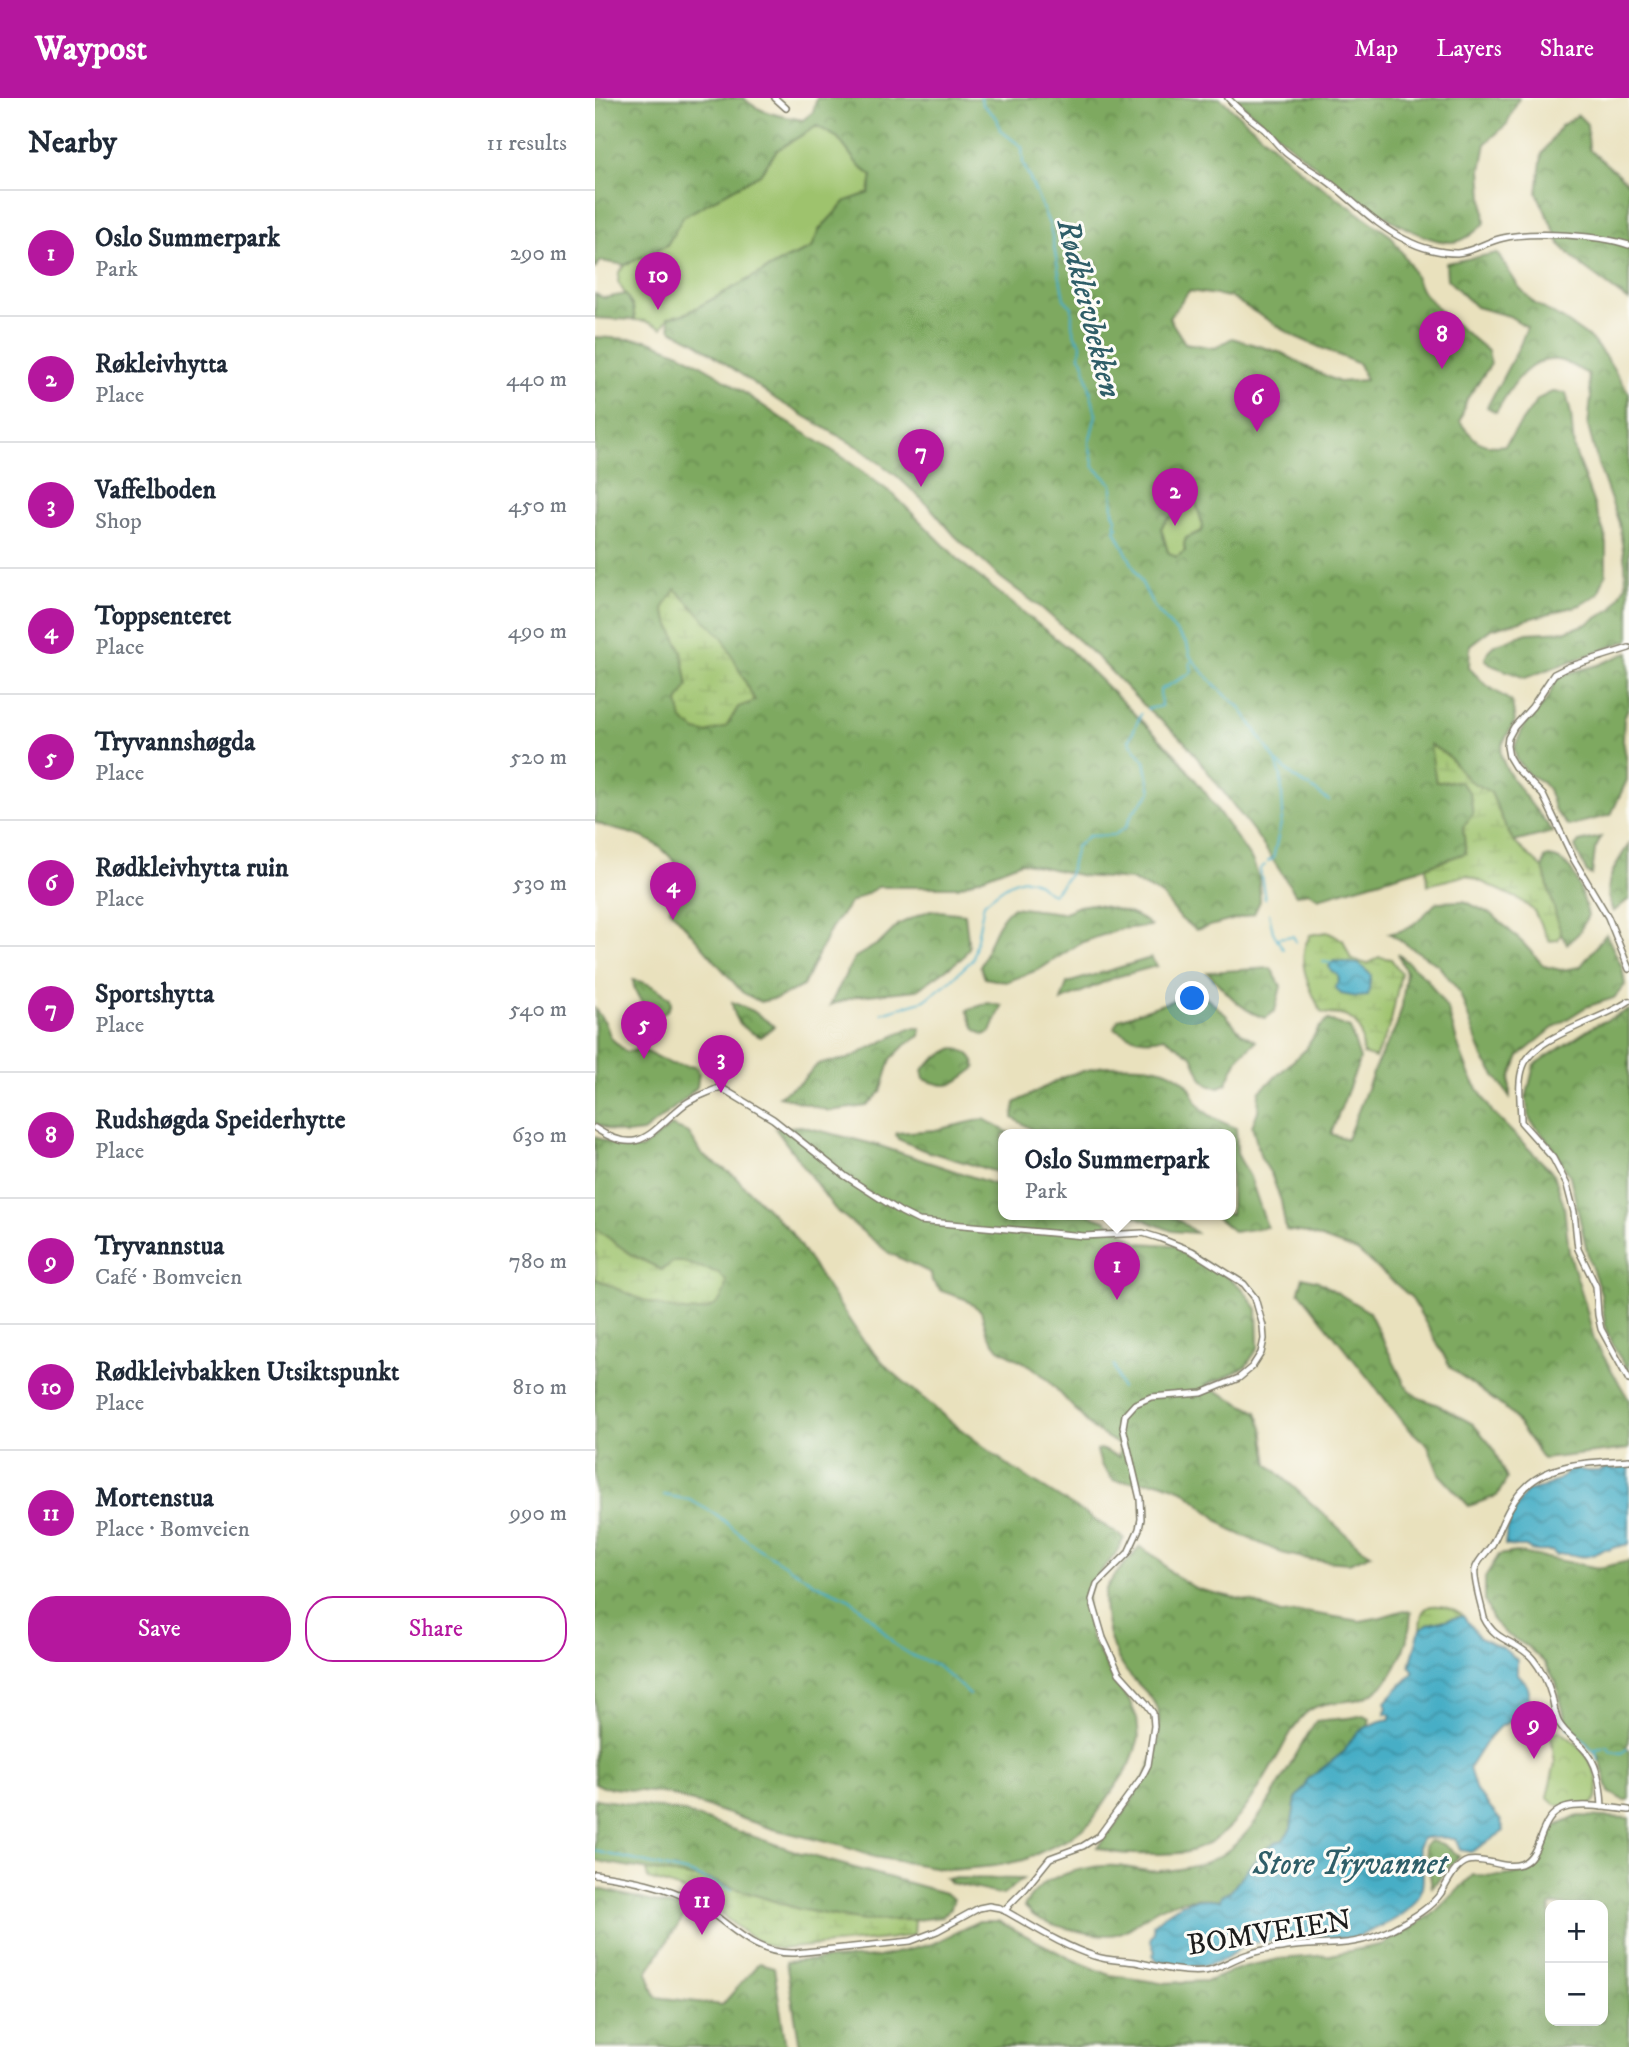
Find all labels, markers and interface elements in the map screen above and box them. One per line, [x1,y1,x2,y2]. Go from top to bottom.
text: Waypost [35,29,147,70]
text: Map [1354,34,1398,64]
text: Layers [1436,34,1502,64]
text: Share [1540,34,1594,64]
text: Nearby [28,125,117,162]
text: 11 results [486,129,567,158]
water label: Rødkleivbekken [1046,214,1130,402]
text: Oslo Summerpark [95,222,280,255]
text: 1 [47,239,55,268]
text: 290 m [510,239,567,268]
pin: 10 [635,252,681,310]
text: Park [95,255,138,284]
pin: 8 [1419,311,1465,369]
text: Røkleivhytta [95,348,228,381]
text: 2 [45,365,57,394]
text: 440 m [506,365,567,394]
pin: 6 [1234,374,1280,432]
text: Place [95,381,144,410]
pin: 7 [898,429,944,487]
pin: 2 [1152,468,1198,526]
text: Vaffelboden [95,474,216,507]
text: 3 [47,491,55,520]
text: 450 m [508,491,567,520]
text: Shop [95,507,142,536]
text: Toppsenteret [95,600,231,633]
text: 4 [44,617,58,646]
text: 490 m [508,617,567,646]
text: Place [95,633,144,662]
text: Tryvannshøgda [95,726,255,759]
text: 5 [45,743,57,772]
text: 520 m [510,743,567,772]
text: Place [95,759,144,788]
text: Rødkleivhytta ruin [95,852,289,885]
pin: 4 [650,862,696,920]
text: 6 [45,869,57,898]
text: 530 m [512,869,567,898]
text: Place [95,885,144,914]
text: Sportshytta [95,978,214,1011]
your location [1175,981,1209,1015]
text: 7 [45,995,57,1024]
text: 540 m [509,995,567,1024]
pin: 5 [621,1001,667,1059]
text: Place [95,1011,144,1040]
pin: 3 [698,1035,744,1093]
text: Rudshøgda Speiderhytte [95,1104,346,1137]
text: 8 [45,1121,57,1150]
text: 630 m [512,1121,567,1150]
popup [998,1129,1236,1220]
text: Place [95,1137,144,1166]
text: Oslo Summerpark [1024,1144,1210,1177]
text: Park [1024,1177,1067,1206]
text: Tryvannstua [95,1230,224,1263]
pin: 1 [1094,1242,1140,1300]
text: 9 [45,1247,57,1276]
text: 780 m [509,1247,567,1276]
text: Café · Bomveien [95,1263,242,1292]
text: Rødkleivbakken Utsiktspunkt [95,1356,399,1389]
text: 10 [41,1373,61,1402]
text: 810 m [513,1373,567,1402]
text: Place [95,1389,144,1418]
text: Mortenstua [95,1482,214,1515]
text: 11 [43,1499,59,1528]
text: 990 m [509,1499,567,1528]
text: Place · Bomveien [95,1515,250,1544]
button: Save [28,1596,291,1662]
button: Share [305,1596,567,1662]
pin: 9 [1511,1701,1557,1759]
water label: Store Tryvannet [1252,1845,1449,1885]
pin: 11 [679,1877,725,1935]
map controls [1545,1900,1608,2026]
button: + [1545,1900,1608,1963]
street label: BOMVEIEN [1184,1902,1354,1965]
button: − [1545,1963,1608,2026]

